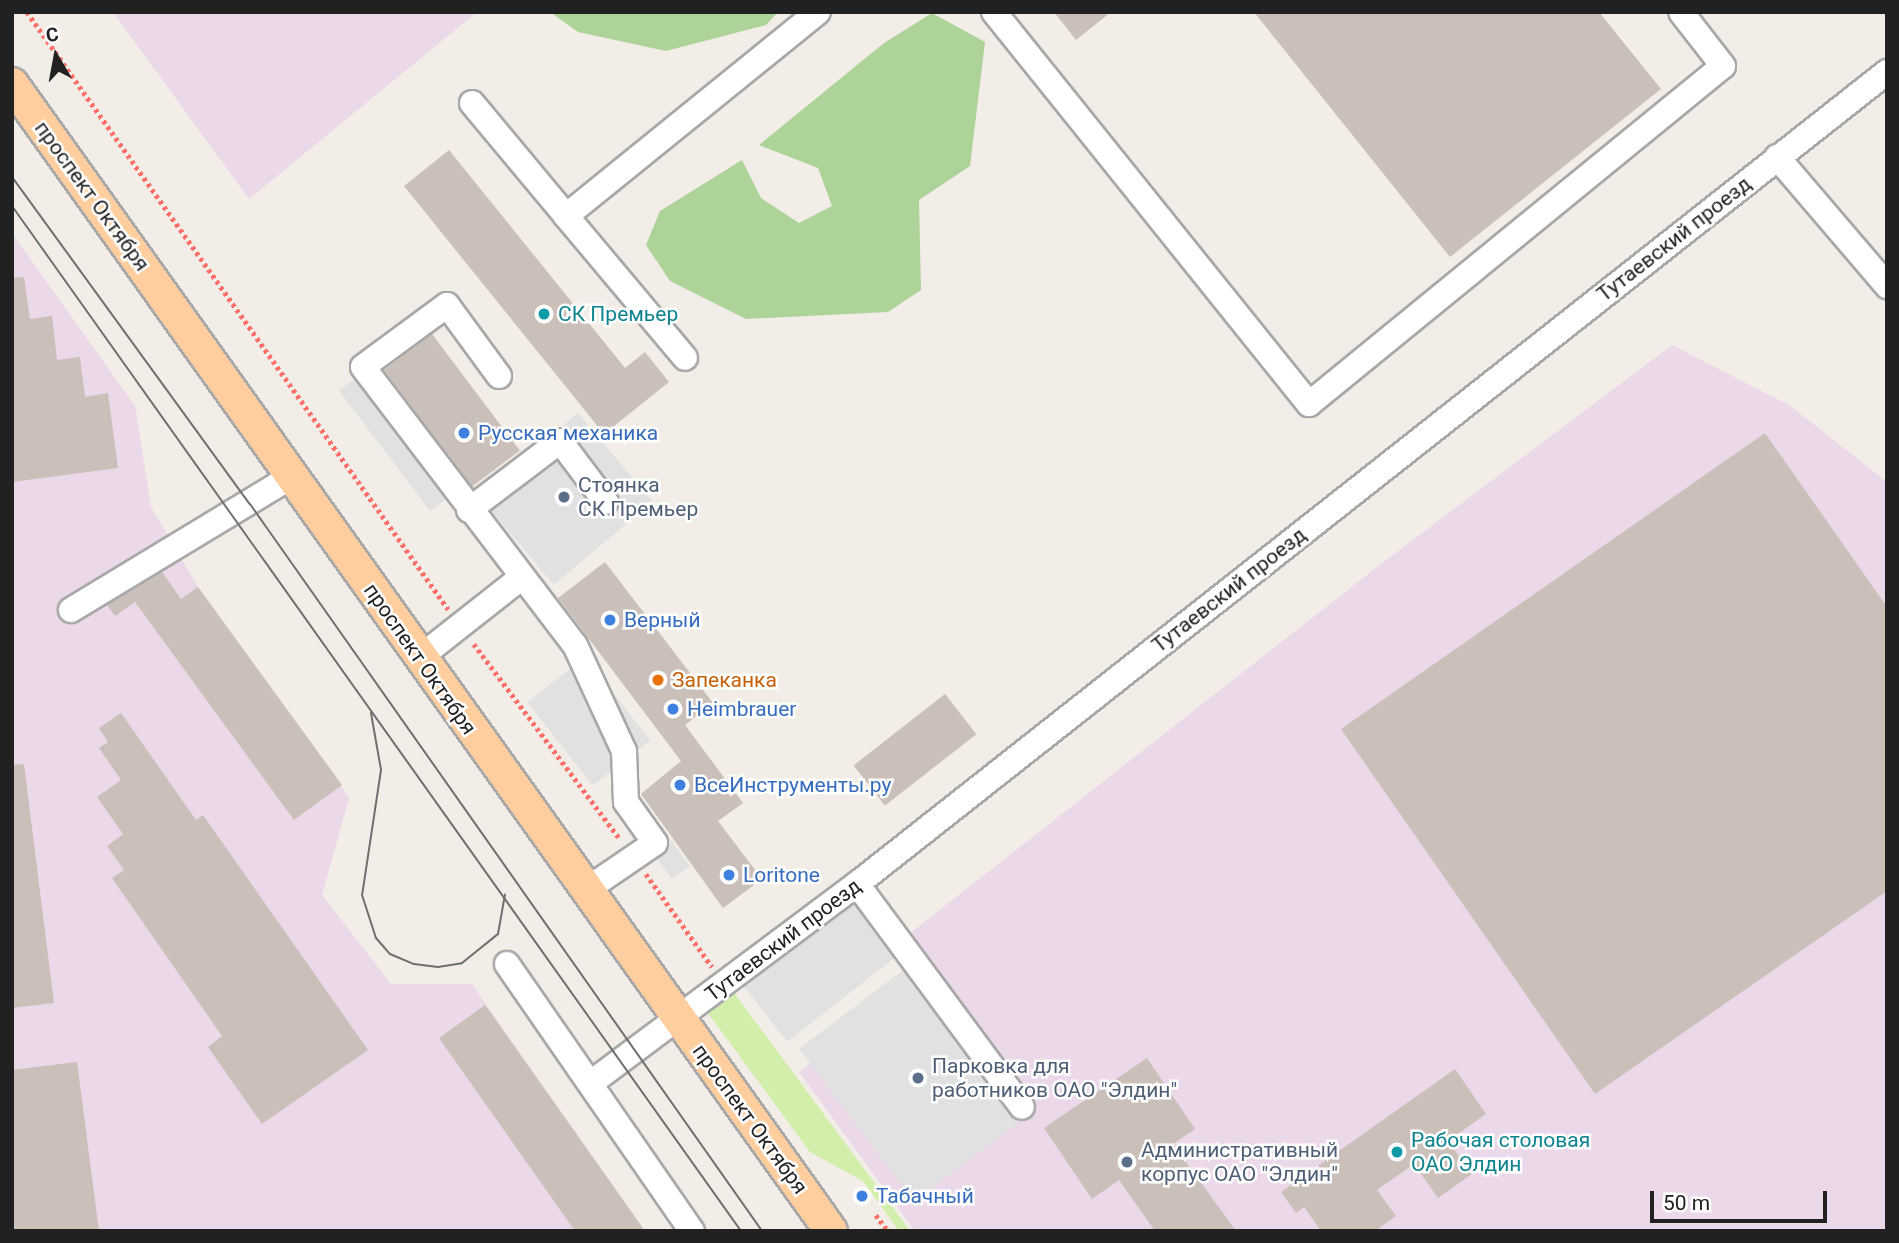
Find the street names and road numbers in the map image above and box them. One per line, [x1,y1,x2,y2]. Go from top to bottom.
street label: проспект Октября [29,116,155,276]
street label: Тутаевский проезд [1592,171,1756,307]
street label: Тутаевский проезд [1147,522,1311,658]
street label: проспект Октября [358,578,482,740]
street label: Тутаевский проезд [700,873,866,1007]
street label: проспект Октября [687,1039,813,1199]

